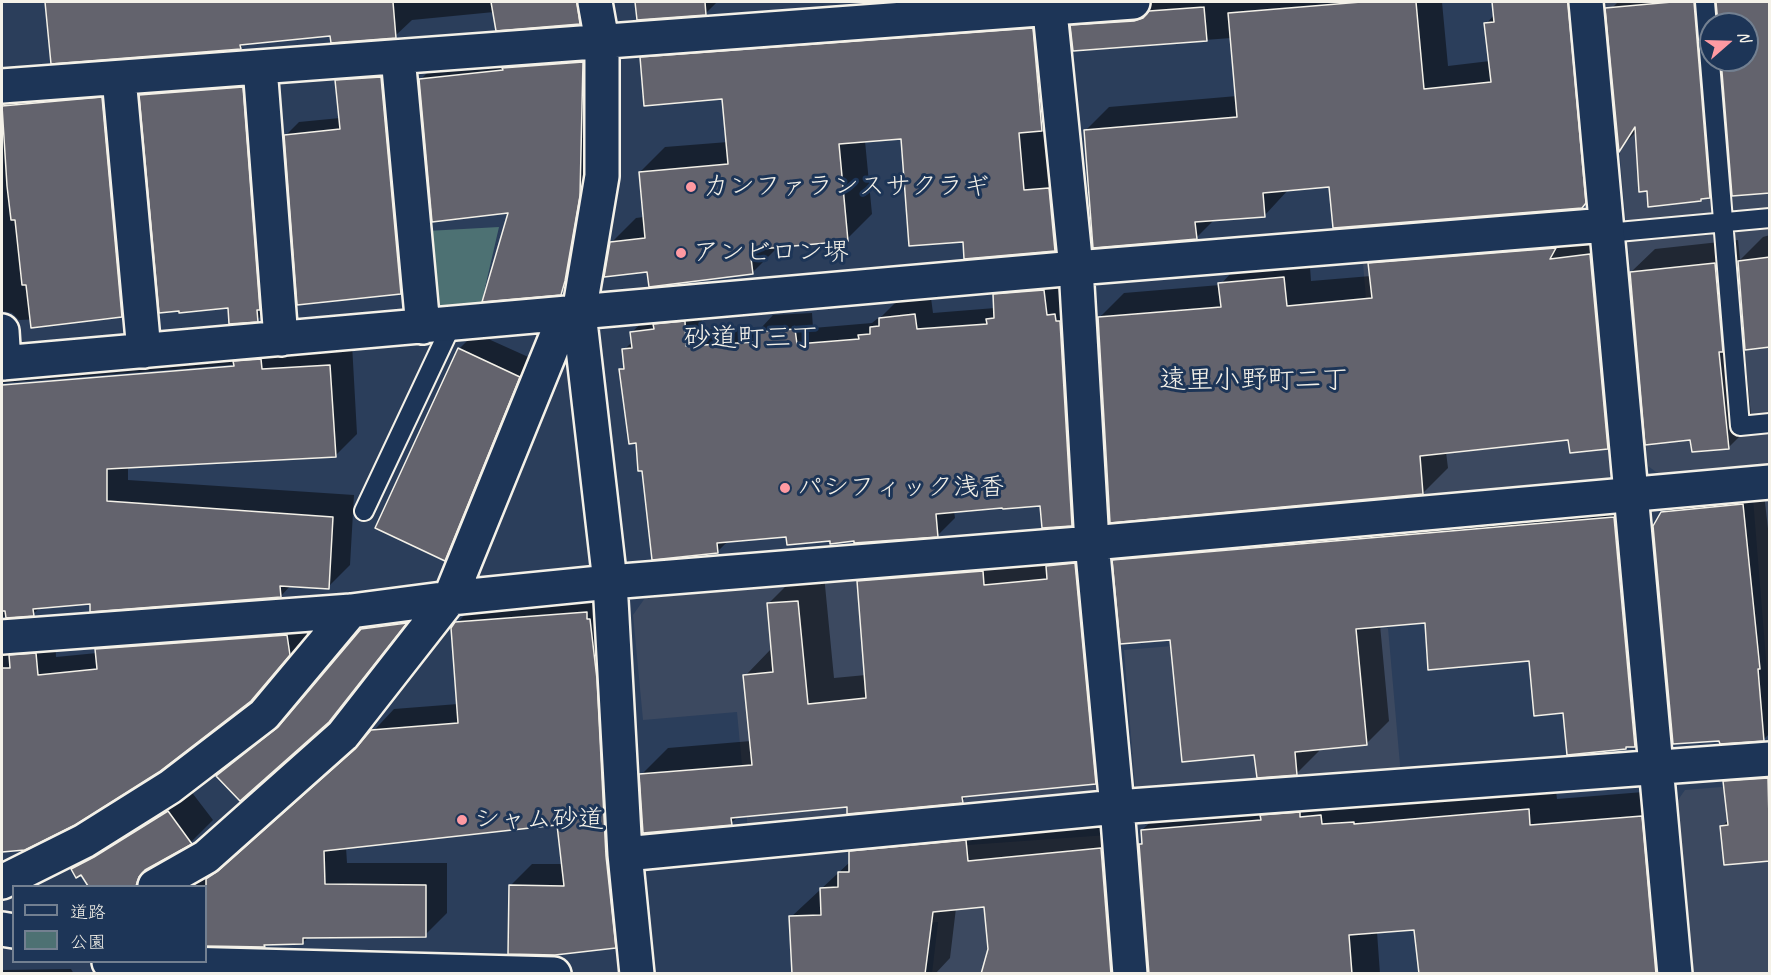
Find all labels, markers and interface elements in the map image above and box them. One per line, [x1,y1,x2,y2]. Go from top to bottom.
north arrow [1699,12,1759,72]
text: N [1733,28,1755,45]
place label: カンファランスサクラギ [703,171,989,203]
marker: カンファランスサクラギ [684,180,698,194]
place label: アンビロン堺 [693,237,849,269]
marker: アンビロン堺 [674,246,688,260]
district label: 砂道町三丁 [684,323,818,355]
district label: 遠里小野町二丁 [1160,365,1348,397]
place label: パシフィック浅香 [797,472,1005,504]
marker: パシフィック浅香 [778,481,792,495]
place label: シャム砂道 [474,804,604,836]
marker: シャム砂道 [455,813,469,827]
legend [12,885,207,963]
text: 道路 [70,901,106,923]
text: 公園 [70,931,106,953]

